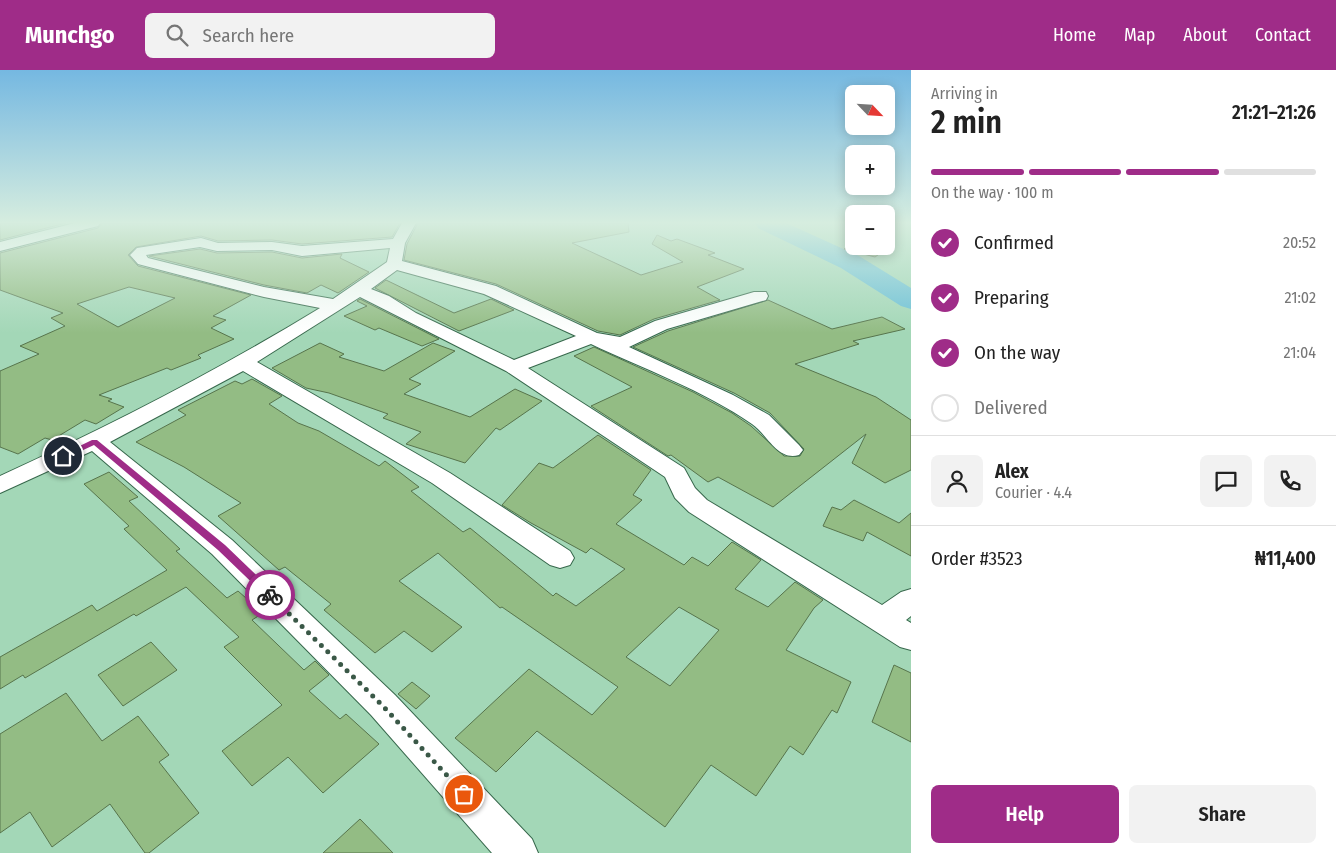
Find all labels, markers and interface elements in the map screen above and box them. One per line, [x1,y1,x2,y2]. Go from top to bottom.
search box [145,13,495,58]
text: Munchgo [25,21,115,49]
icon: search [163,21,191,49]
text: Search here [203,24,294,47]
text: Home [1053,24,1096,46]
text: Map [1124,24,1155,46]
text: About [1183,24,1227,46]
text: Contact [1255,24,1311,46]
text: Arriving in [931,84,998,103]
north arrow [845,85,895,135]
map controls [845,85,895,255]
text: 21:21–21:26 [1232,101,1316,124]
text: 2 min [931,103,1002,141]
button: + [845,145,895,195]
text: On the way · 100 m [931,183,1053,202]
button: − [845,205,895,255]
icon: check [931,229,959,257]
text: Confirmed [974,231,1054,254]
text: 20:52 [1283,233,1316,252]
icon: check [931,284,959,312]
text: Preparing [974,286,1049,309]
text: 21:02 [1284,288,1316,307]
icon: check [931,339,959,367]
text: On the way [974,341,1060,364]
text: 21:04 [1284,343,1316,362]
text: Delivered [974,396,1048,419]
pin [42,435,84,477]
icon: home [49,442,77,470]
button: person [931,455,983,507]
button: chat [1200,455,1252,507]
button: phone [1264,455,1316,507]
text: Alex [995,460,1029,483]
text: Courier · 4.4 [995,483,1072,502]
text: Order #3523 [931,547,1023,570]
text: ₦11,400 [1255,547,1316,570]
courier [245,570,295,620]
icon: bike [256,581,284,609]
pin [443,773,485,815]
icon: bag [450,780,478,808]
button: Help [931,785,1119,843]
button: Share [1129,785,1316,843]

